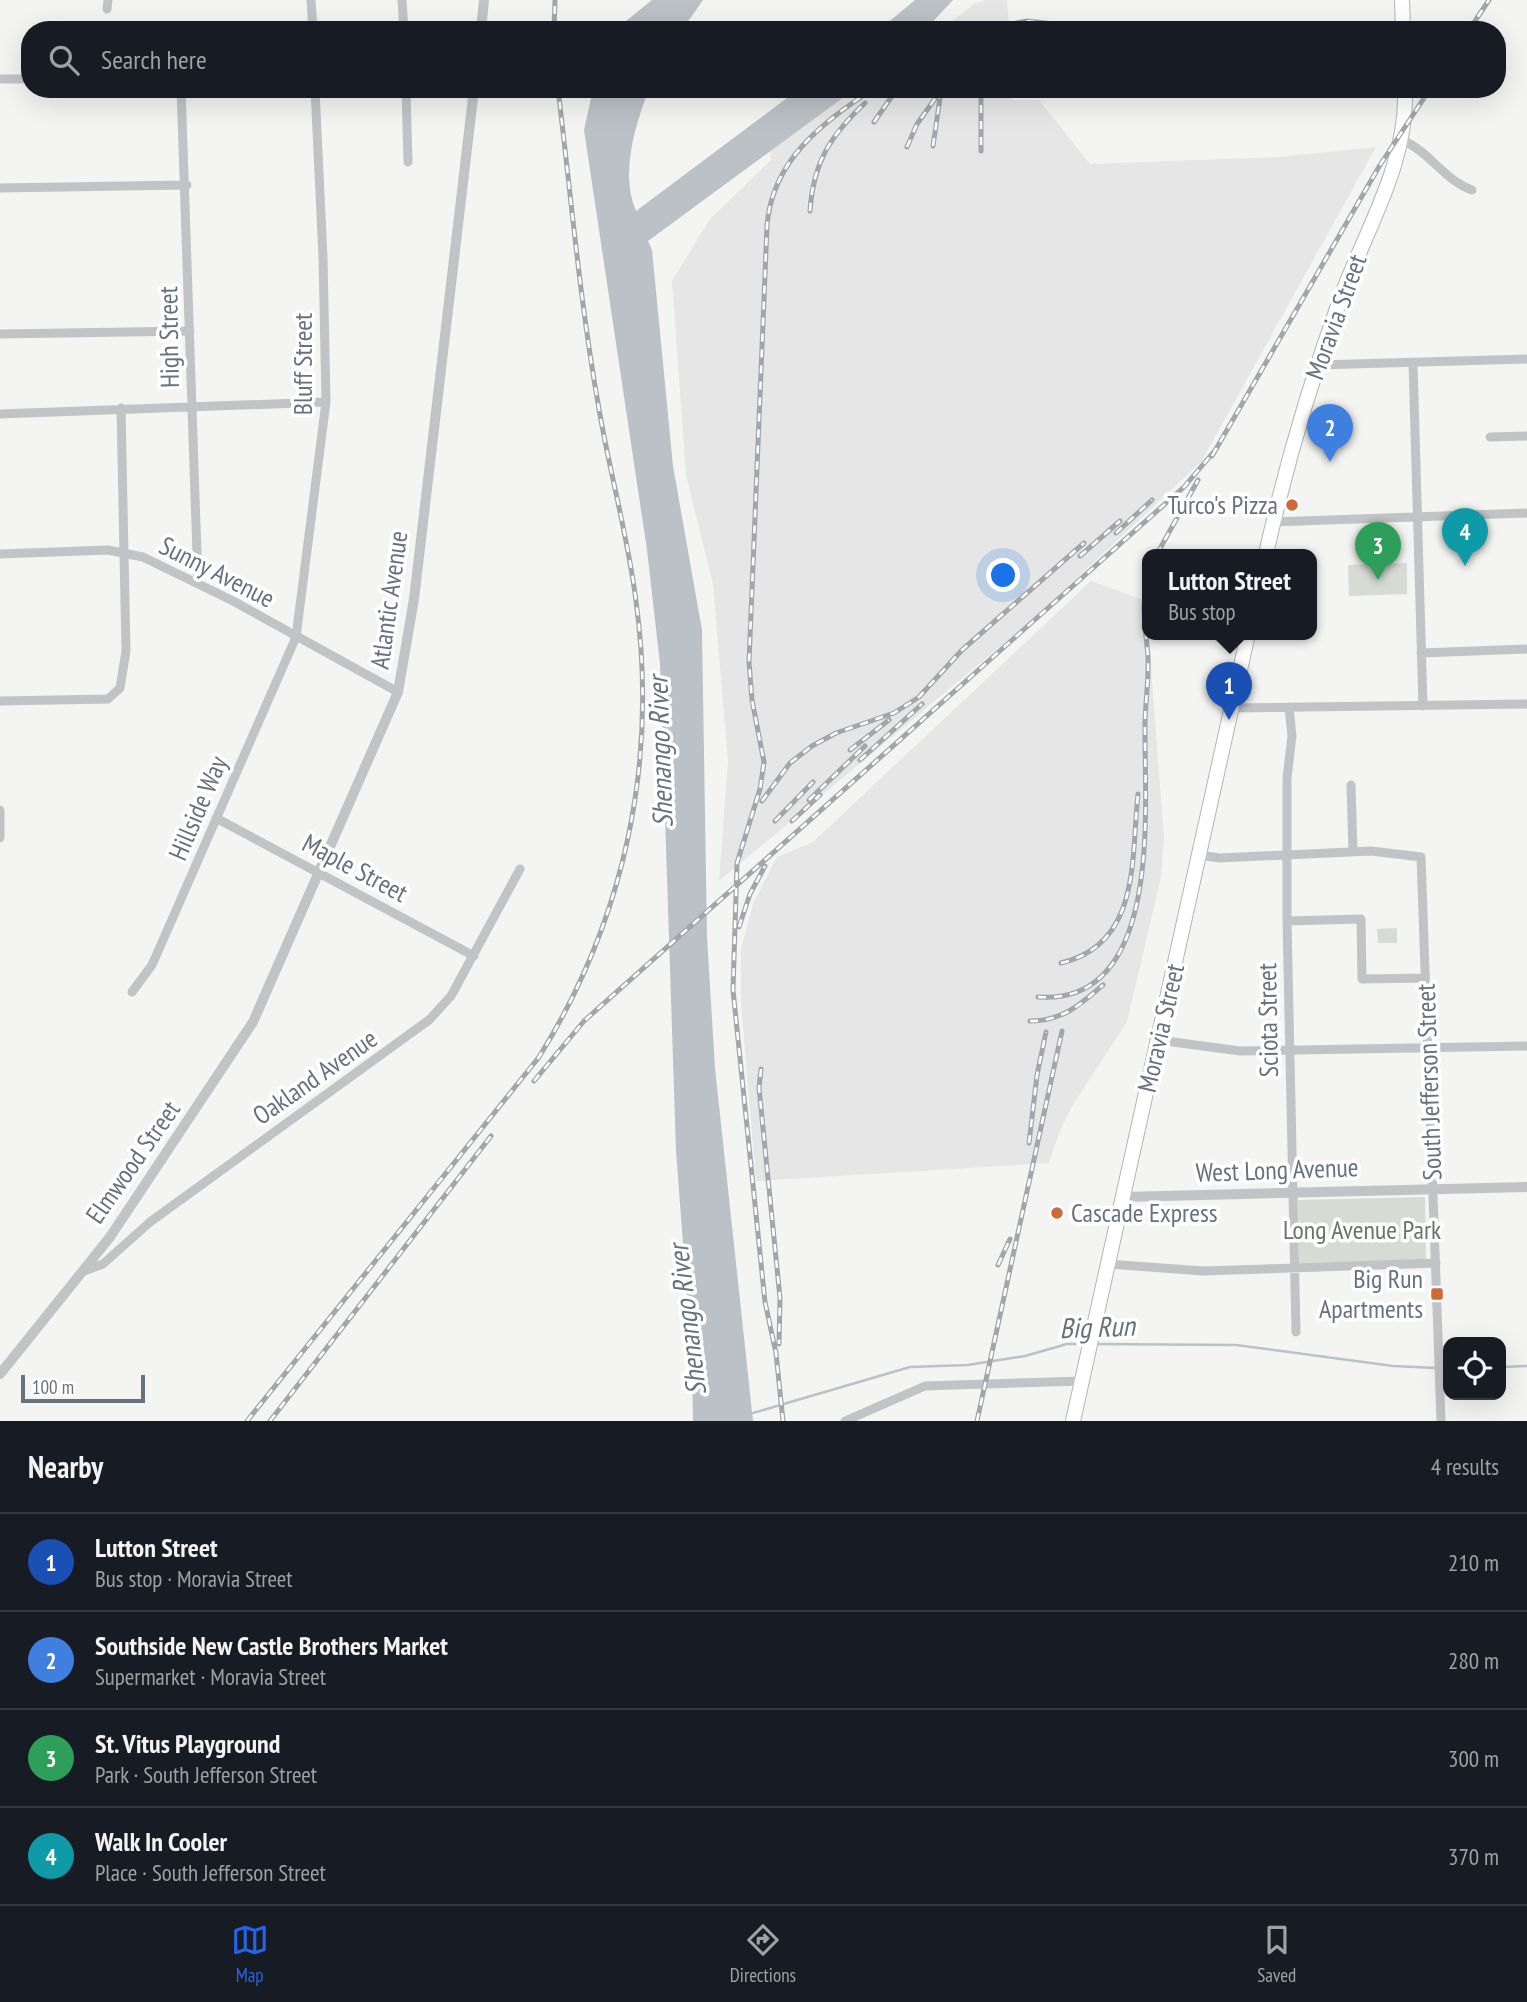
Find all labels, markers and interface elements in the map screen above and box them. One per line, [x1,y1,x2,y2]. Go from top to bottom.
search box [21,21,1506,98]
icon: search [45,41,83,79]
text: Search here [101,43,207,76]
street label: Moravia Street [1298,250,1373,384]
street label: High Street [151,286,186,388]
street label: Bluff Street [286,313,319,415]
pin: 2 [1307,404,1353,462]
place label: Turco's Pizza [1167,488,1278,521]
marker: Turco's Pizza [1284,497,1300,513]
pin: 4 [1442,508,1488,566]
pin: 3 [1355,522,1401,580]
street label: Sunny Avenue [154,529,280,615]
street label: Atlantic Avenue [362,529,415,671]
popup [1142,549,1317,640]
your location [986,558,1020,592]
text: Lutton Street [1168,564,1291,597]
text: Bus stop [1168,597,1236,626]
pin: 1 [1206,662,1252,720]
water label: Shenango River [638,671,681,828]
street label: Hillside Way [161,751,234,865]
street label: Maple Street [297,826,413,909]
street label: Moravia Street [1130,960,1191,1095]
street label: Sciota Street [1250,963,1285,1077]
street label: South Jefferson Street [1409,983,1448,1181]
street label: Oakland Avenue [246,1022,383,1132]
street label: Elmwood Street [78,1094,187,1229]
street label: West Long Avenue [1195,1150,1359,1189]
place label: Cascade Express [1071,1196,1218,1229]
marker: Cascade Express [1049,1205,1065,1221]
park label: Long Avenue Park [1283,1213,1441,1246]
water label: Shenango River [658,1238,714,1397]
place label: Big Run Apartments [1319,1262,1423,1325]
marker: Big Run Apartments [1429,1286,1445,1302]
water label: Big Run [1059,1307,1137,1346]
map controls [1443,1337,1506,1400]
button: locate [1443,1337,1506,1400]
scale bar [21,1372,145,1404]
text: 100 m [32,1375,74,1399]
text: Nearby [28,1447,103,1486]
text: 4 results [1431,1452,1499,1481]
text: Lutton Street [95,1531,218,1564]
text: 1 [46,1548,57,1577]
text: 210 m [1448,1548,1499,1577]
text: Bus stop · Moravia Street [95,1564,293,1593]
text: Southside New Castle Brothers Market [95,1629,448,1662]
text: 2 [46,1646,57,1675]
text: 280 m [1448,1646,1499,1675]
text: Supermarket · Moravia Street [95,1662,326,1691]
text: St. Vitus Playground [95,1727,280,1760]
text: 3 [46,1744,57,1773]
text: 300 m [1448,1744,1499,1773]
text: Park · South Jefferson Street [95,1760,317,1789]
text: Walk In Cooler [95,1825,227,1858]
text: 4 [46,1842,57,1871]
text: 370 m [1448,1842,1499,1871]
text: Place · South Jefferson Street [95,1858,326,1887]
tab: Map [231,1921,269,1987]
tab: Directions [730,1921,796,1987]
tab: Saved [1257,1921,1296,1987]

